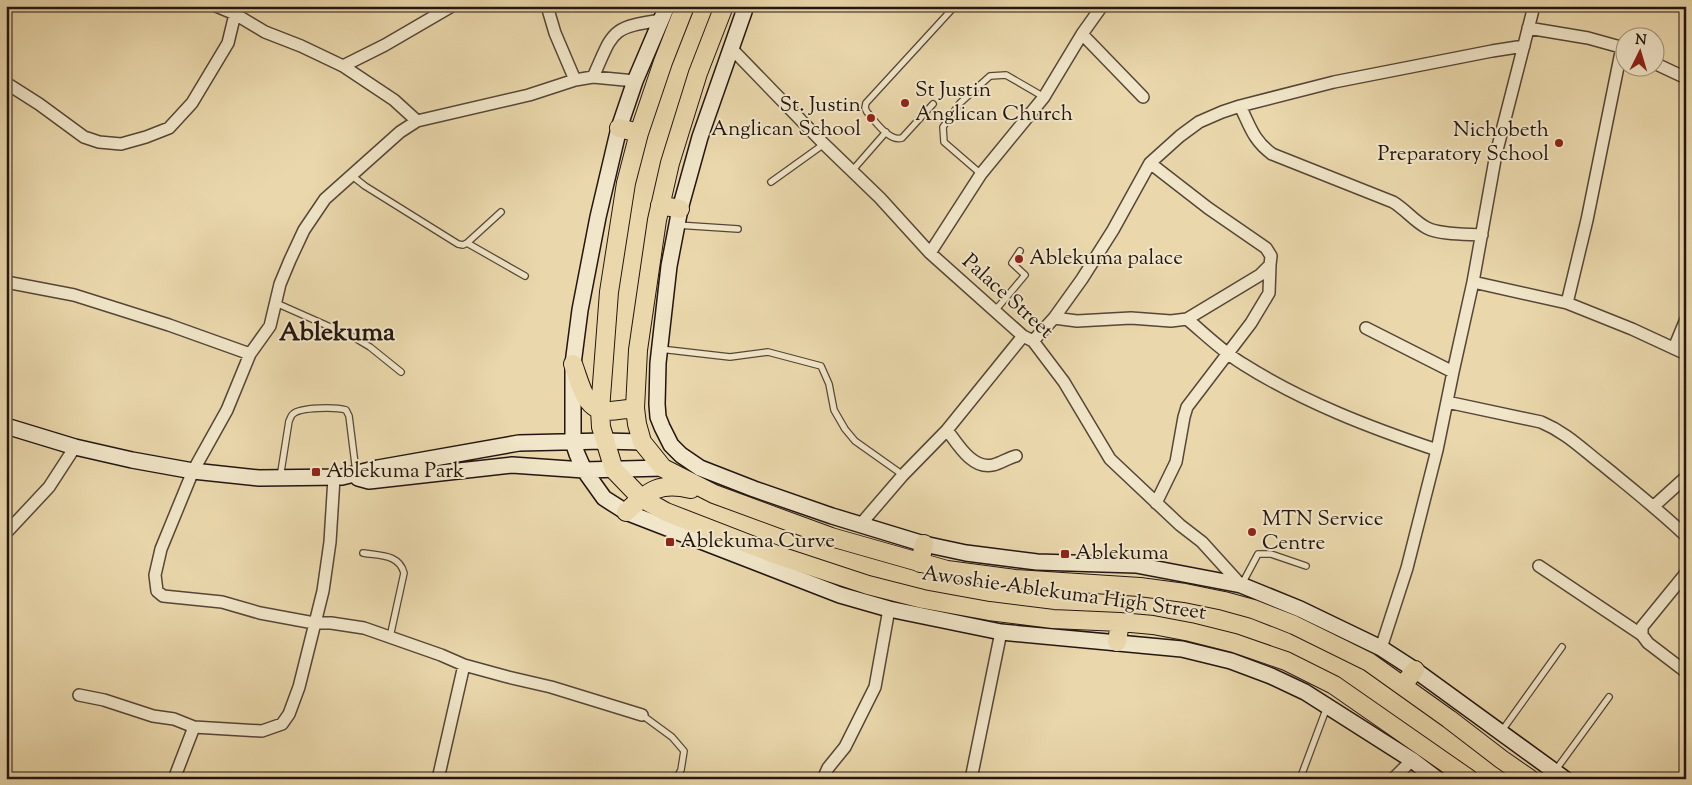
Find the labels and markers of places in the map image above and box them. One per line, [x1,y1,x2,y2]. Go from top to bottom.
place label: St Justin Anglican Church [915,76,1073,130]
place label: St. Justin Anglican School [711,91,861,145]
marker: St Justin Anglican Church [899,97,911,109]
marker: St. Justin Anglican School [865,112,877,124]
place label: Nichobeth Preparatory School [1377,116,1549,170]
marker: Nichobeth Preparatory School [1553,137,1565,149]
place label: Ablekuma palace [1029,244,1183,274]
marker: Ablekuma palace [1013,253,1025,265]
place label: Ablekuma Park [326,457,465,487]
marker: Ablekuma Park [310,466,322,478]
place label: MTN Service Centre [1262,505,1384,559]
marker: MTN Service Centre [1246,526,1258,538]
place label: Ablekuma Curve [680,527,835,557]
marker: Ablekuma Curve [664,536,676,548]
place label: Ablekuma [1075,539,1169,569]
marker: Ablekuma [1059,548,1071,560]

